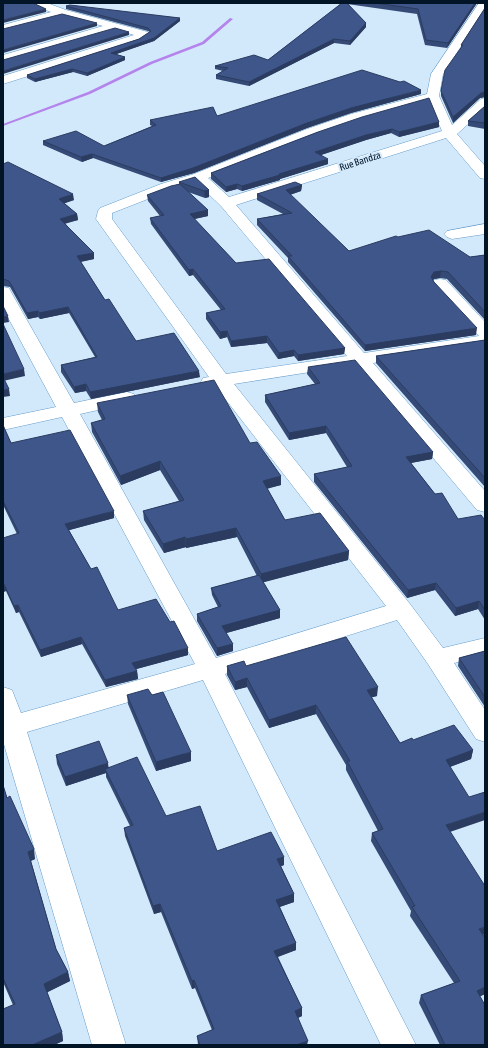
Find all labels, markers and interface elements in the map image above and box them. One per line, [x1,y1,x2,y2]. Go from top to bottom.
street label: Rue Bandza [338,149,382,173]

